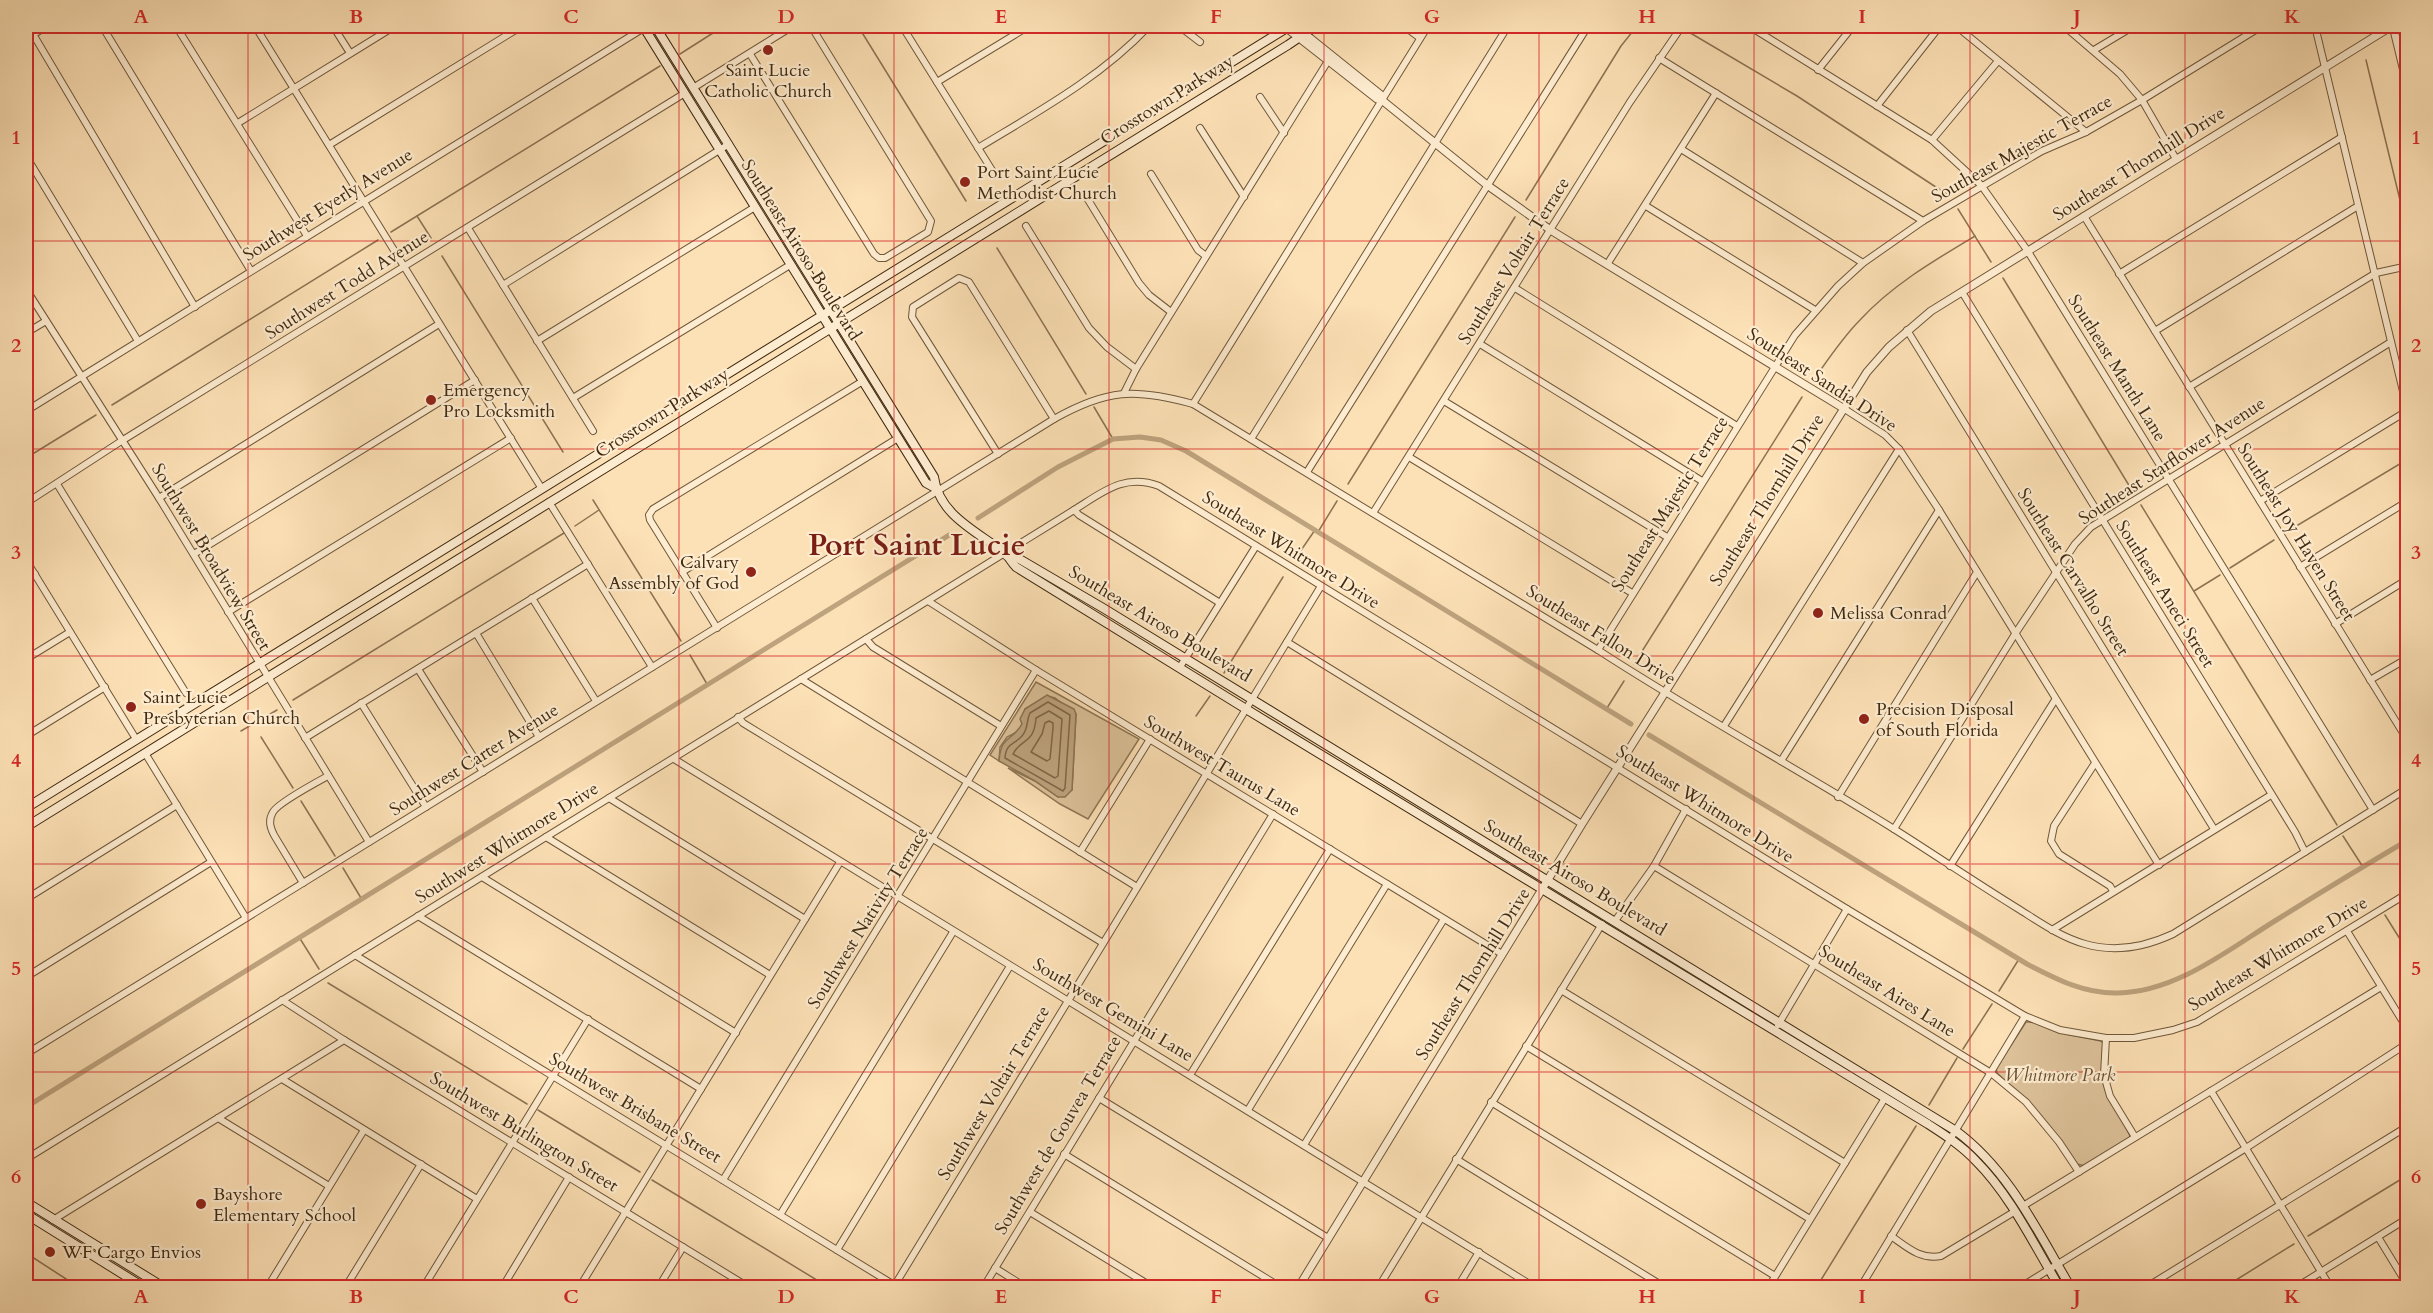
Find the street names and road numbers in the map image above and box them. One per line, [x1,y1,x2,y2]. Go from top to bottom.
street label: Crosstown Parkway [1095,49,1239,151]
street label: Southeast Majestic Terrace [1927,89,2117,209]
street label: Southeast Thornhill Drive [2048,101,2230,227]
street label: Southwest Eyerly Avenue [238,142,418,268]
street label: Southeast Airoso Boulevard [735,155,867,346]
street label: Southeast Voltair Terrace [1452,173,1576,349]
street label: Southwest Todd Avenue [260,224,434,346]
street label: Southeast Manth Lane [2062,290,2172,446]
street label: Southeast Sandia Drive [1742,322,1902,438]
street label: Crosstown Parkway [590,362,734,464]
street label: Southeast Starflower Avenue [2074,391,2270,531]
street label: Southeast Thornhill Drive [1704,409,1830,591]
street label: Southeast Majestic Terrace [1606,411,1734,597]
street label: Southeast Joy Haven Street [2231,438,2361,626]
street label: Southwest Broadview Street [145,459,277,655]
street label: Southeast Carvalho Street [2011,483,2135,661]
street label: Southeast Whitmore Drive [1197,485,1385,615]
street label: Southeast Aneci Street [2110,516,2221,673]
street label: Southeast Airoso Boulevard [1064,559,1256,689]
street label: Southeast Fallon Drive [1521,579,1681,691]
street label: Southwest Carter Avenue [385,698,563,822]
street label: Southwest Taurus Lane [1139,709,1305,823]
street label: Southeast Whitmore Drive [1611,739,1799,869]
street label: Southwest Whitmore Drive [411,776,603,910]
street label: Southeast Airoso Boulevard [1479,813,1671,943]
street label: Southwest Nativity Terrace [802,822,934,1014]
street label: Southeast Thornhill Drive [1410,883,1536,1065]
street label: Southeast Whitmore Drive [2184,890,2372,1018]
street label: Southeast Aires Lane [1814,939,1960,1043]
street label: Southwest Gemini Lane [1028,952,1198,1068]
street label: Southwest Voltair Terrace [932,1001,1056,1185]
street label: Southwest de Gouvea Terrace [988,1031,1128,1239]
street label: Southwest Brisbane Street [544,1047,726,1170]
street label: Southwest Burlington Street [425,1066,623,1198]

